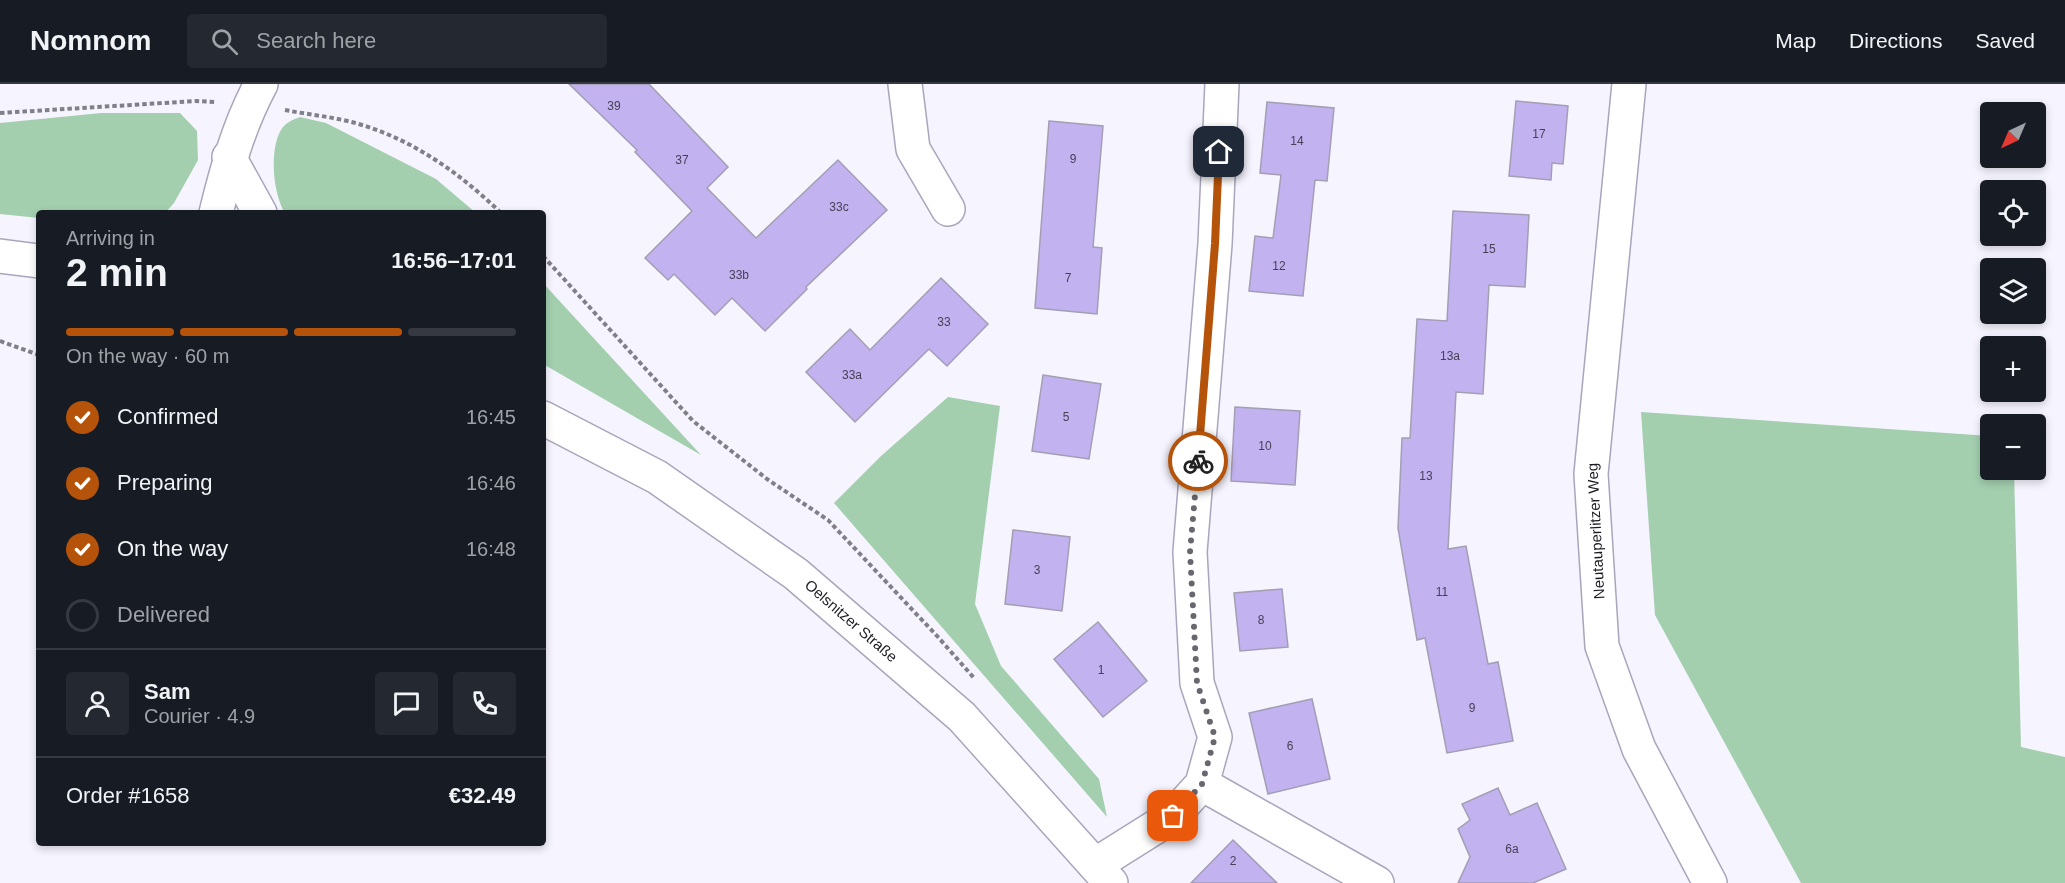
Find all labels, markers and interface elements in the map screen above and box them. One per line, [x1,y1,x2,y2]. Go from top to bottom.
search box [187,14,607,68]
text: Nomnom [30,25,151,56]
icon: search [208,25,241,58]
text: Search here [256,28,376,53]
text: Map [1775,29,1816,52]
text: Directions [1849,29,1942,52]
text: Saved [1975,29,2035,52]
house number: 39 [607,99,621,113]
north arrow [1980,102,2046,168]
map controls [1980,102,2046,480]
pin [1193,126,1244,177]
house number: 17 [1532,127,1546,141]
house number: 14 [1290,134,1304,148]
icon: home [1202,135,1235,168]
house number: 9 [1070,152,1077,166]
house number: 37 [675,153,689,167]
button: locate [1980,180,2046,246]
house number: 33c [829,200,849,214]
text: Arriving in [66,227,155,249]
house number: 15 [1482,242,1496,256]
text: 16:56–17:01 [391,248,516,273]
text: 2 min [66,251,168,294]
button: layers [1980,258,2046,324]
house number: 12 [1272,259,1286,273]
house number: 33b [729,268,749,282]
house number: 7 [1065,271,1072,285]
house number: 33 [937,315,951,329]
button: + [1980,336,2046,402]
text: On the way · 60 m [66,345,229,367]
house number: 13a [1440,349,1460,363]
house number: 33a [842,368,862,382]
icon: check [66,401,99,434]
text: Confirmed [117,404,218,429]
text: 16:45 [466,406,516,428]
house number: 5 [1063,410,1070,424]
button: − [1980,414,2046,480]
courier [1168,431,1228,491]
house number: 10 [1258,439,1272,453]
icon: bike [1182,445,1215,478]
street label: Neutauperlitzer Weg [1583,462,1608,600]
icon: check [66,467,99,500]
house number: 13 [1419,469,1433,483]
text: Preparing [117,470,212,495]
text: 16:46 [466,472,516,494]
icon: check [66,533,99,566]
text: On the way [117,536,228,561]
text: 16:48 [466,538,516,560]
house number: 3 [1034,563,1041,577]
street label: Oelsnitzer Straße [802,576,901,665]
house number: 11 [1436,585,1449,599]
text: Delivered [117,602,210,627]
house number: 8 [1258,613,1265,627]
house number: 1 [1098,663,1105,677]
button: person [66,672,129,735]
button: chat [375,672,438,735]
button: phone [453,672,516,735]
text: Sam [144,679,190,704]
house number: 9 [1469,701,1476,715]
text: Courier · 4.9 [144,705,255,727]
house number: 6 [1287,739,1294,753]
text: Order #1658 [66,783,190,808]
text: €32.49 [449,783,516,808]
pin [1147,790,1198,841]
icon: bag [1156,799,1189,832]
house number: 6a [1505,842,1519,856]
house number: 2 [1230,854,1237,868]

